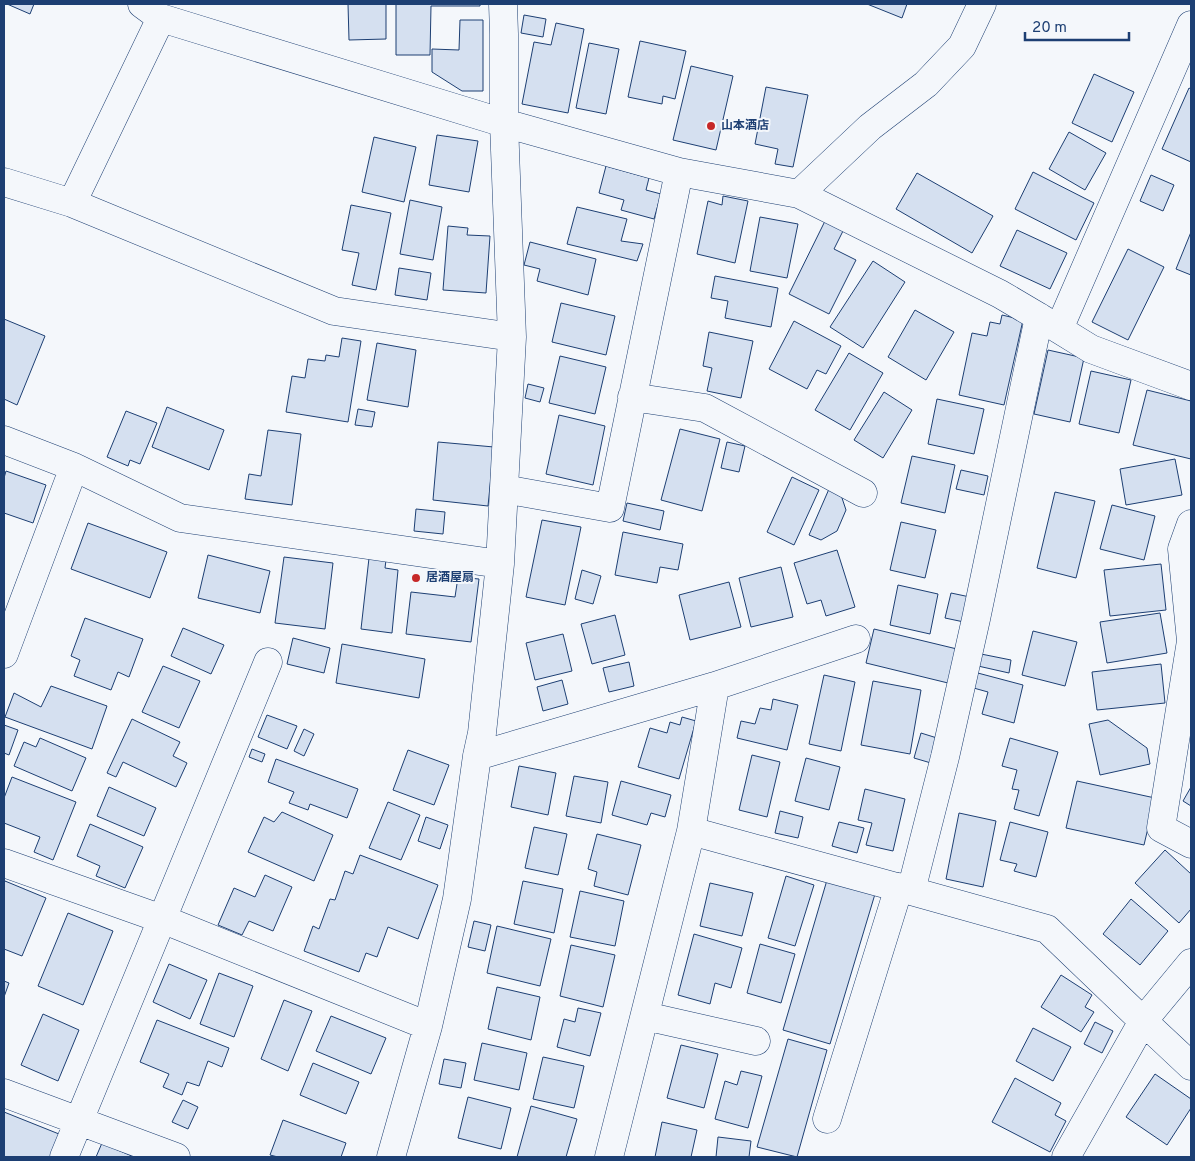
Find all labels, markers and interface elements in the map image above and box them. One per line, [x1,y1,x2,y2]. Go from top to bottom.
scale bar [1025,10,1129,42]
text: 20 m [1032,19,1067,38]
place label: 山本酒店 [721,118,769,134]
marker: 山本酒店 [705,120,717,132]
place label: 居酒屋扇 [426,570,474,586]
marker: 居酒屋扇 [410,572,422,584]

